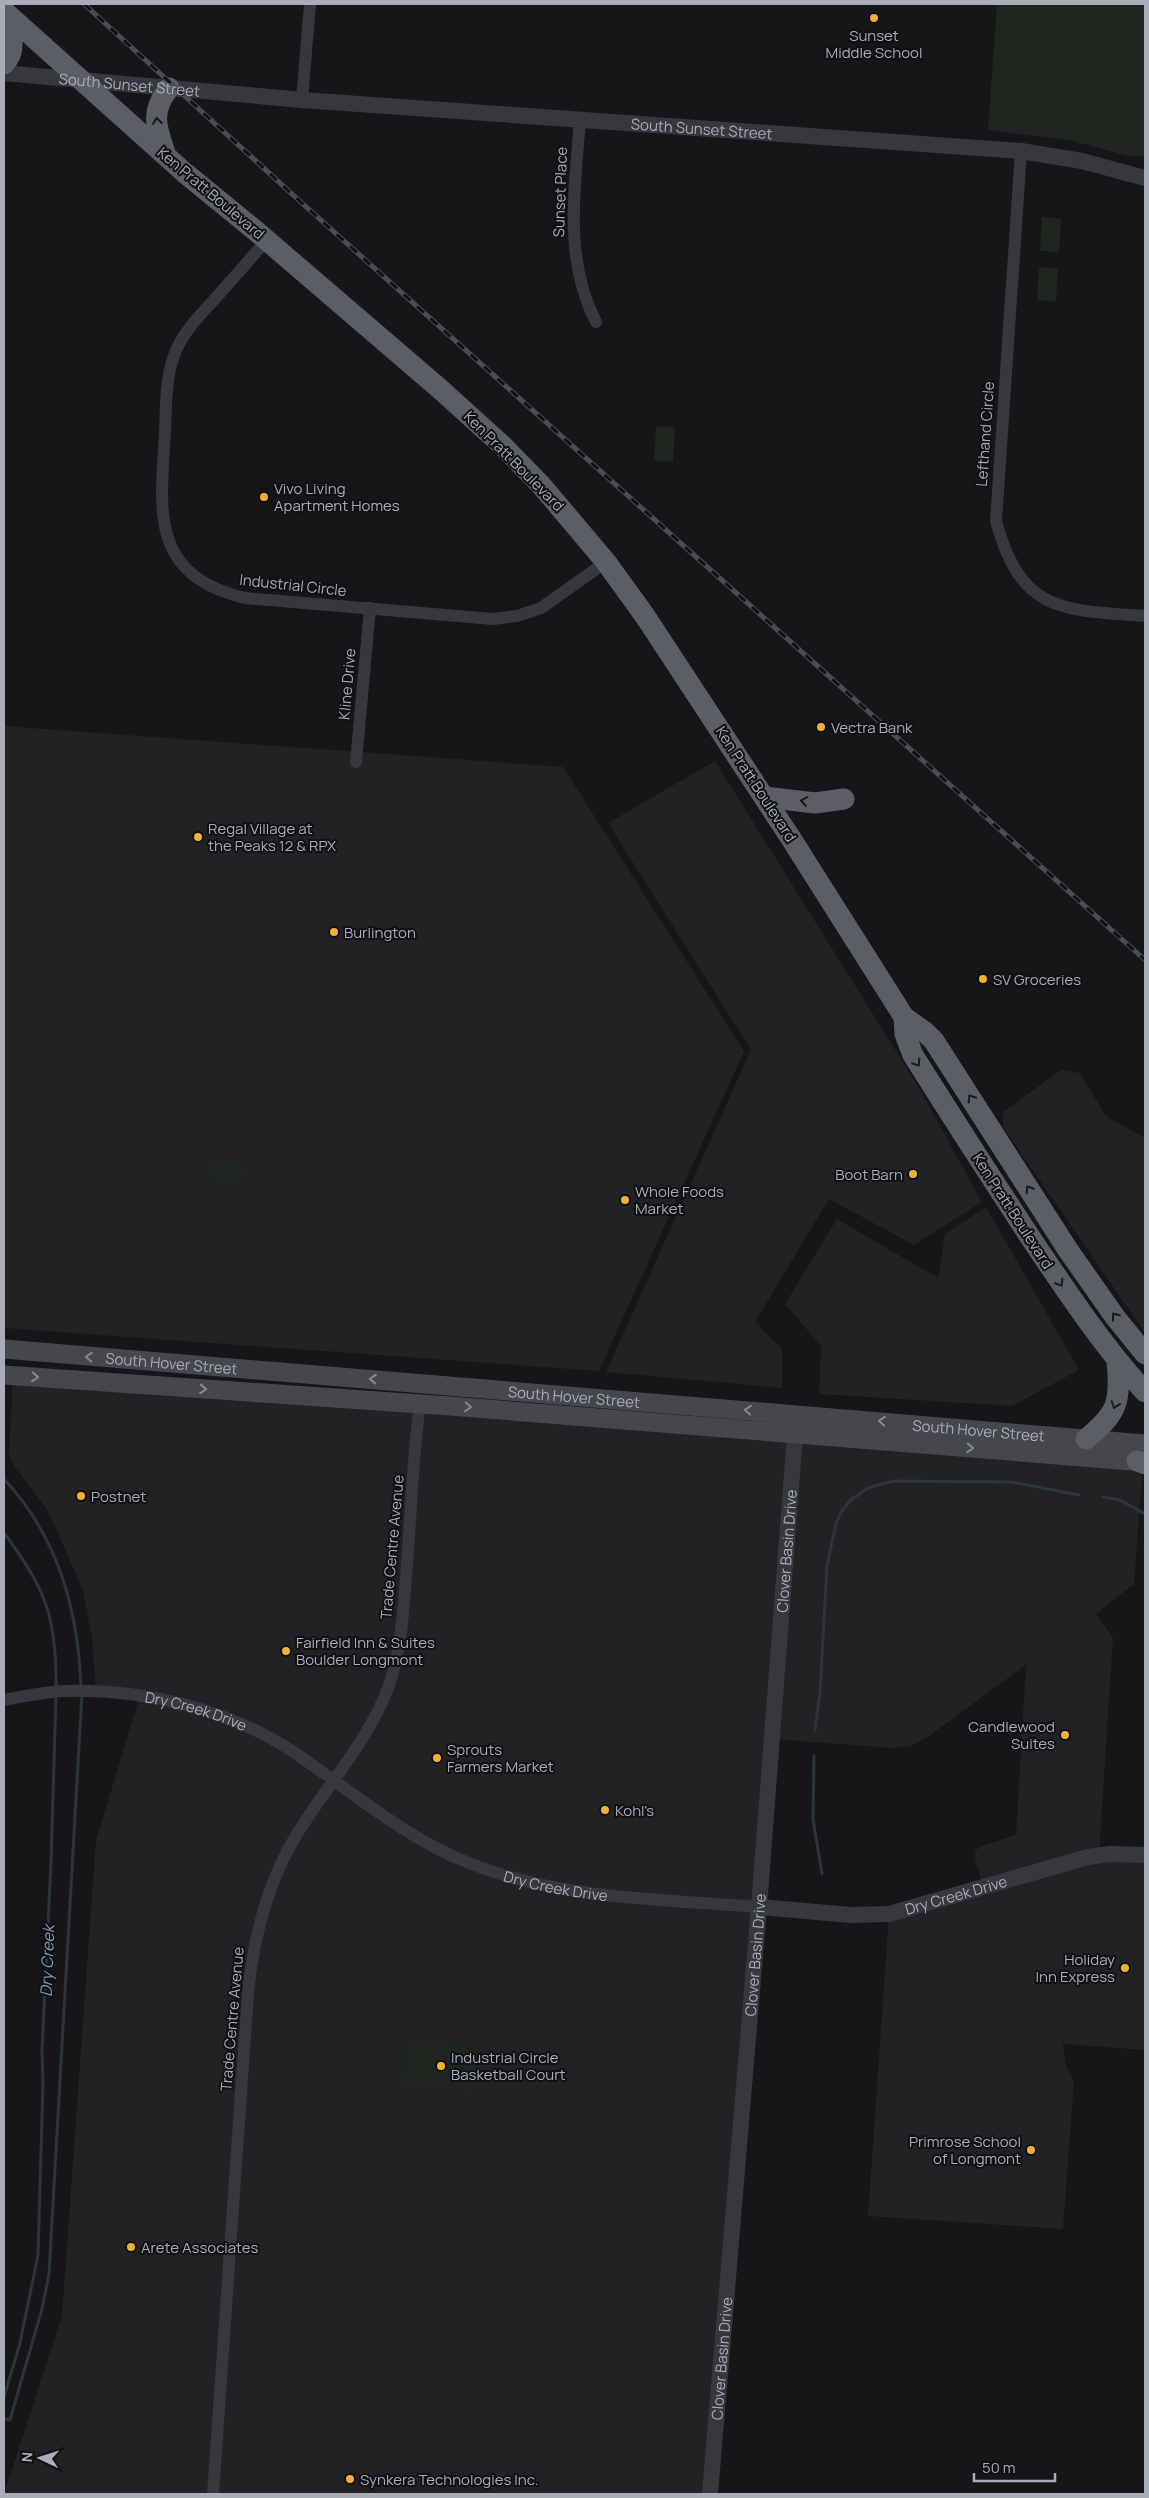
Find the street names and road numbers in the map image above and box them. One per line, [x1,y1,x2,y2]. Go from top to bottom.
street label: South Sunset Street [58,68,201,101]
street label: South Sunset Street [630,113,773,144]
street label: Ken Pratt Boulevard [153,142,269,244]
street label: Sunset Place [548,146,572,238]
street label: Lefthand Circle [971,380,999,487]
street label: Ken Pratt Boulevard [459,406,569,516]
street label: Industrial Circle [238,569,348,601]
street label: Kline Drive [333,647,361,721]
street label: Ken Pratt Boulevard [711,722,801,846]
street label: Ken Pratt Boulevard [968,1149,1058,1273]
street label: South Hover Street [105,1347,238,1379]
street label: South Hover Street [507,1381,641,1412]
street label: South Hover Street [912,1414,1046,1446]
street label: Trade Centre Avenue [375,1474,409,1620]
street label: Clover Basin Drive [771,1489,801,1613]
street label: Dry Creek Drive [144,1686,251,1736]
street label: Dry Creek Drive [501,1865,609,1906]
street label: Dry Creek Drive [902,1870,1010,1919]
street label: Clover Basin Drive [739,1892,771,2017]
street label: Trade Centre Avenue [215,1946,249,2092]
street label: Clover Basin Drive [706,2296,737,2421]

